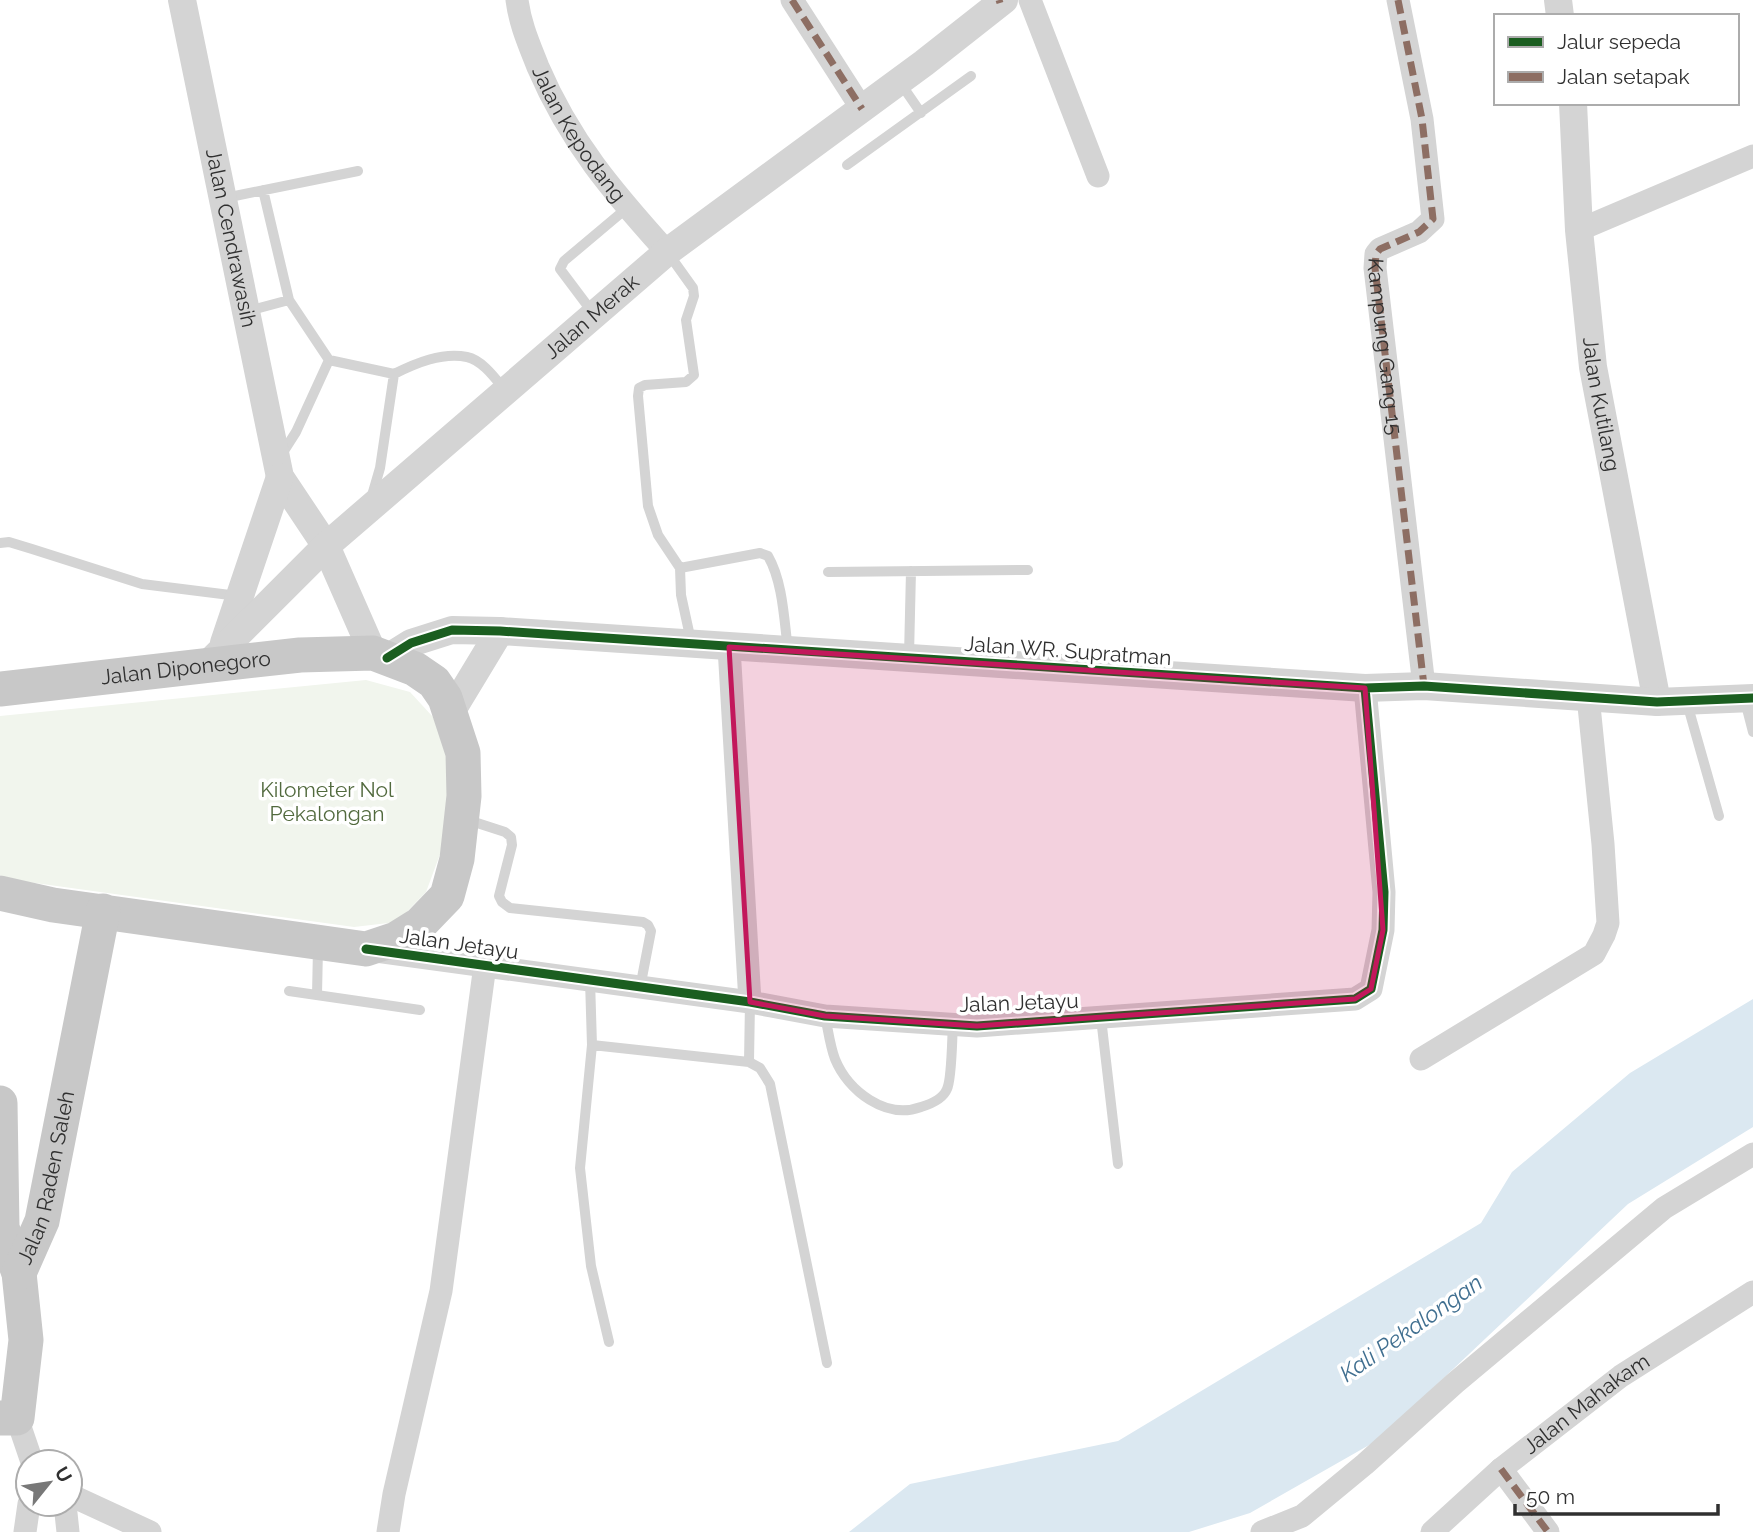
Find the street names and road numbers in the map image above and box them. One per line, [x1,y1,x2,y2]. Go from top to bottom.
street label: Jalan Kepodang [527,62,631,207]
street label: Jalan Cendrawasih [201,146,262,330]
street label: Kampung Gang 15 [1363,257,1407,436]
street label: Jalan Merak [539,269,644,364]
street label: Jalan Kutilang [1578,336,1626,473]
street label: Jalan WR. Supratman [964,631,1172,670]
street label: Jalan Diponegoro [99,645,272,689]
street label: Jalan Jetayu [398,923,520,964]
street label: Jalan Jetayu [959,988,1079,1017]
street label: Jalan Raden Saleh [11,1088,79,1268]
street label: Jalan Mahakam [1518,1348,1654,1459]

